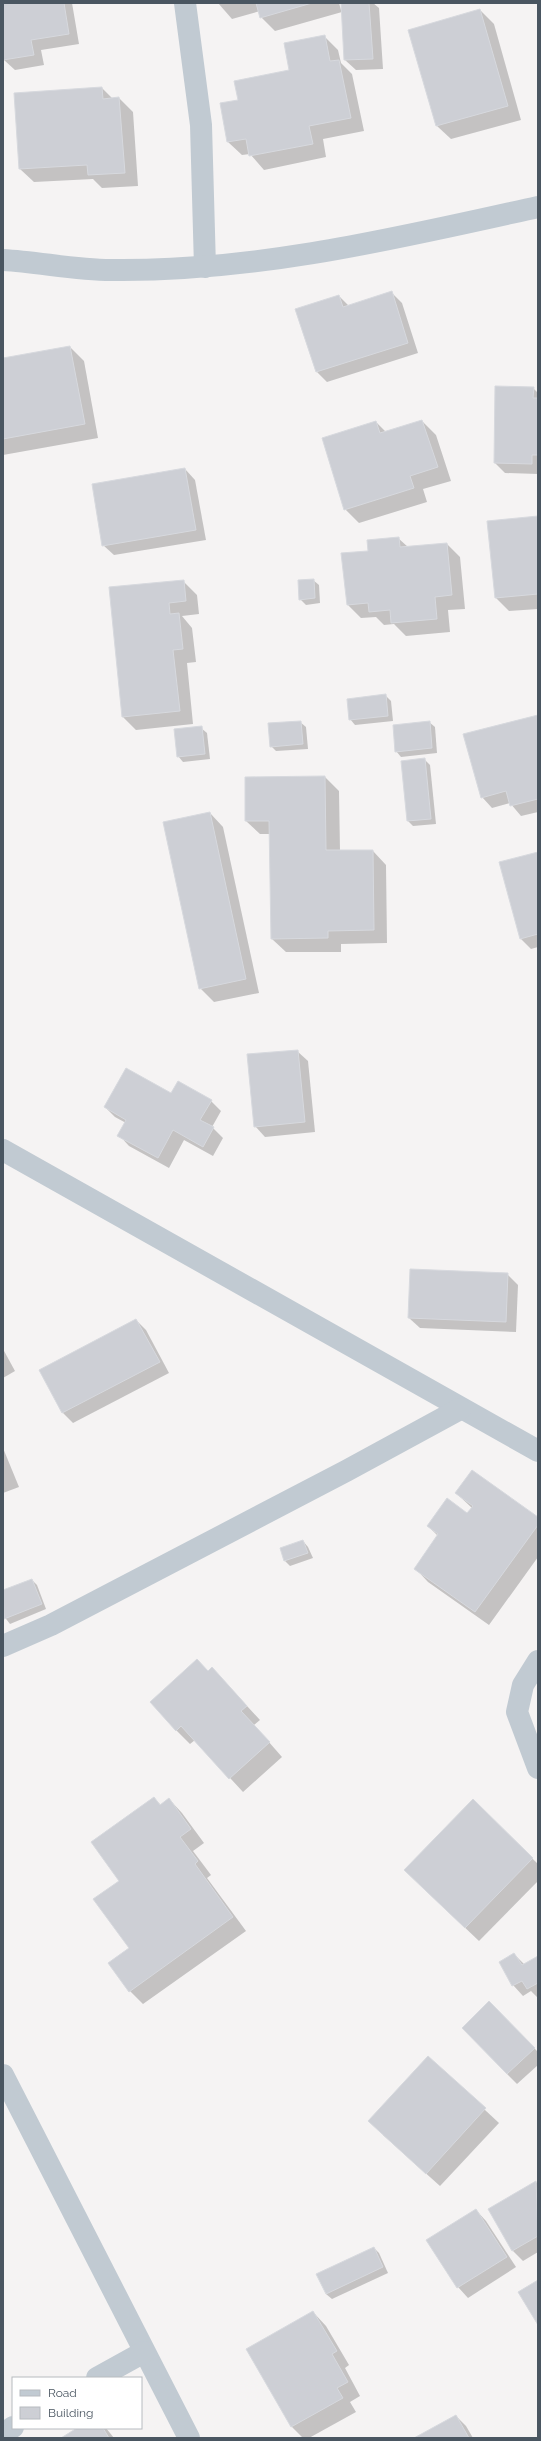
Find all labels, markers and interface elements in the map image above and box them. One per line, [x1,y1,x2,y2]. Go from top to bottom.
legend [12,2377,142,2429]
text: Road [48,2386,77,2400]
text: Building [48,2406,94,2420]

